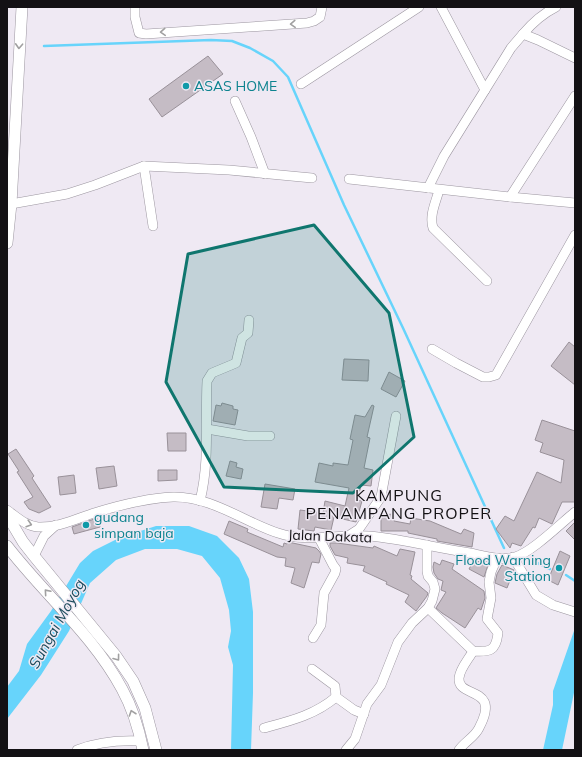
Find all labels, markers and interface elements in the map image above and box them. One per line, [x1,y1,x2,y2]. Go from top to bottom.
one-way arrow [290,20,296,28]
one-way arrow [160,28,166,37]
one-way arrow [15,43,24,49]
place label: ASAS HOME [194,77,277,95]
marker: ASAS HOME [181,81,191,91]
district label: KAMPUNG PENAMPANG PROPER [306,485,492,523]
place label: gudang simpan baja [94,508,174,542]
one-way arrow [26,519,33,528]
marker: gudang simpan baja [81,520,91,530]
street label: Jalan Dakata [288,526,372,546]
place label: Flood Warning Station [455,551,551,585]
marker: Flood Warning Station [554,563,564,573]
water label: Sungai Moyog [24,576,89,672]
one-way arrow [44,589,52,597]
one-way arrow [112,653,119,660]
one-way arrow [128,709,136,716]

